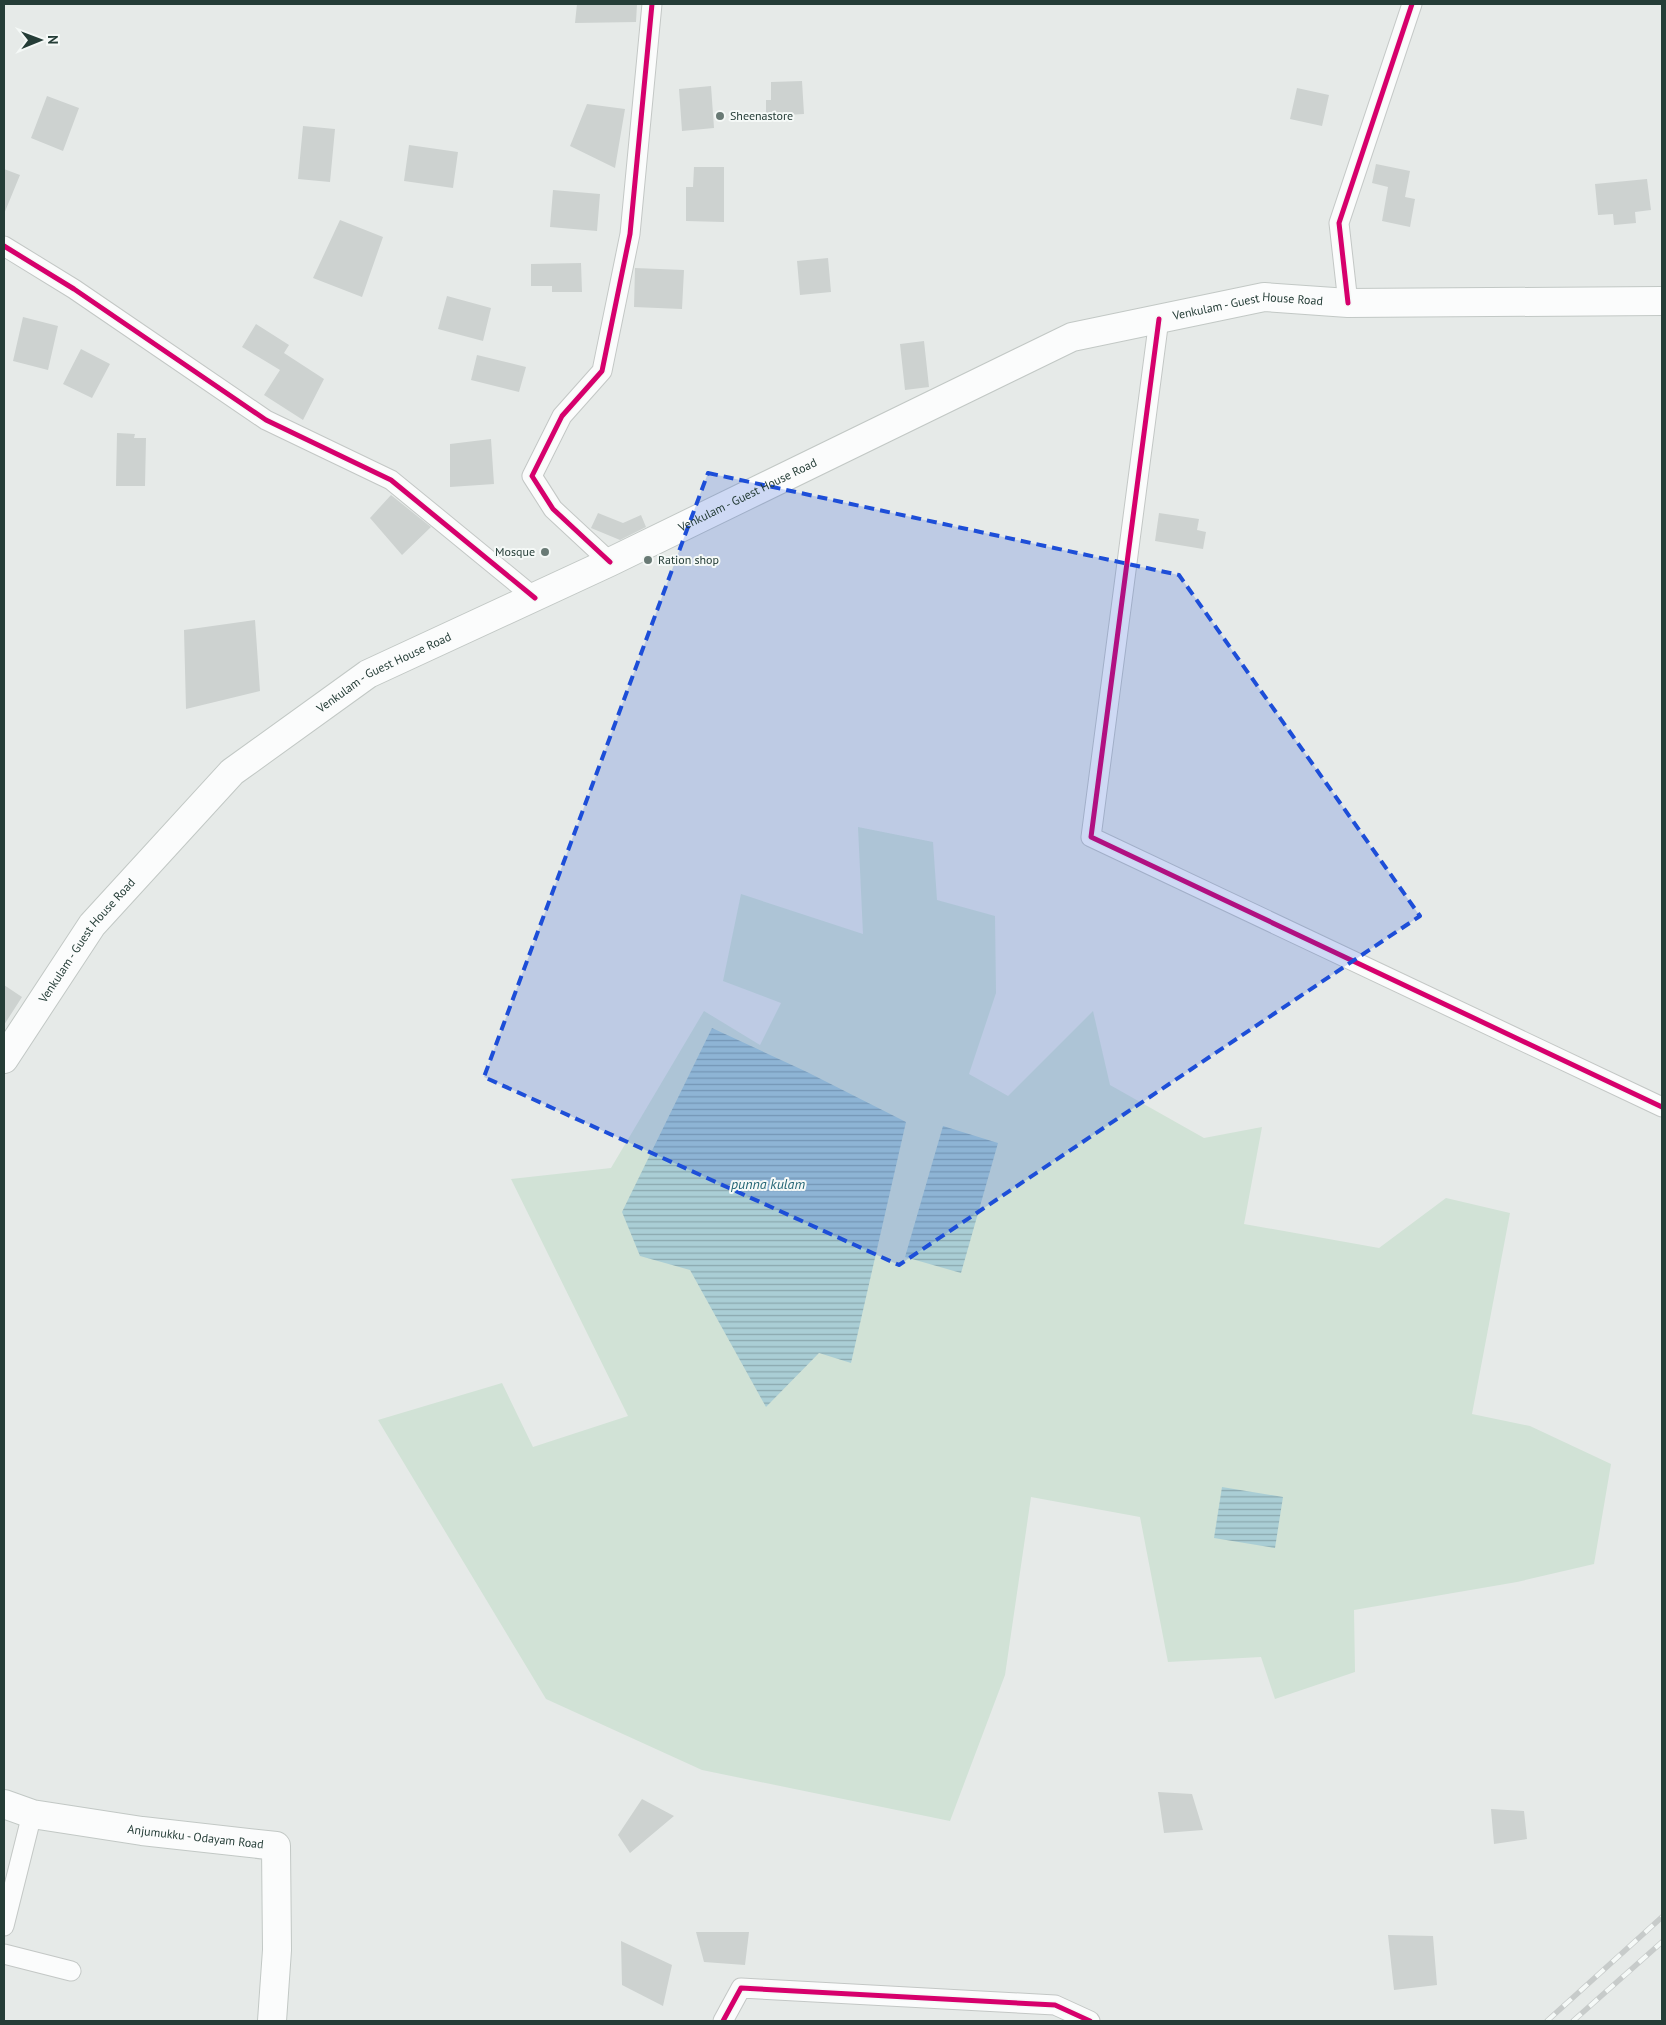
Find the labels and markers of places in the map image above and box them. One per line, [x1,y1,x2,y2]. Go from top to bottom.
place label: Sheenastore [730,108,793,123]
marker: Sheenastore [714,110,726,122]
place label: Mosque [495,544,535,559]
marker: Mosque [539,546,551,558]
place label: Ration shop [658,552,719,567]
marker: Ration shop [642,554,654,566]

